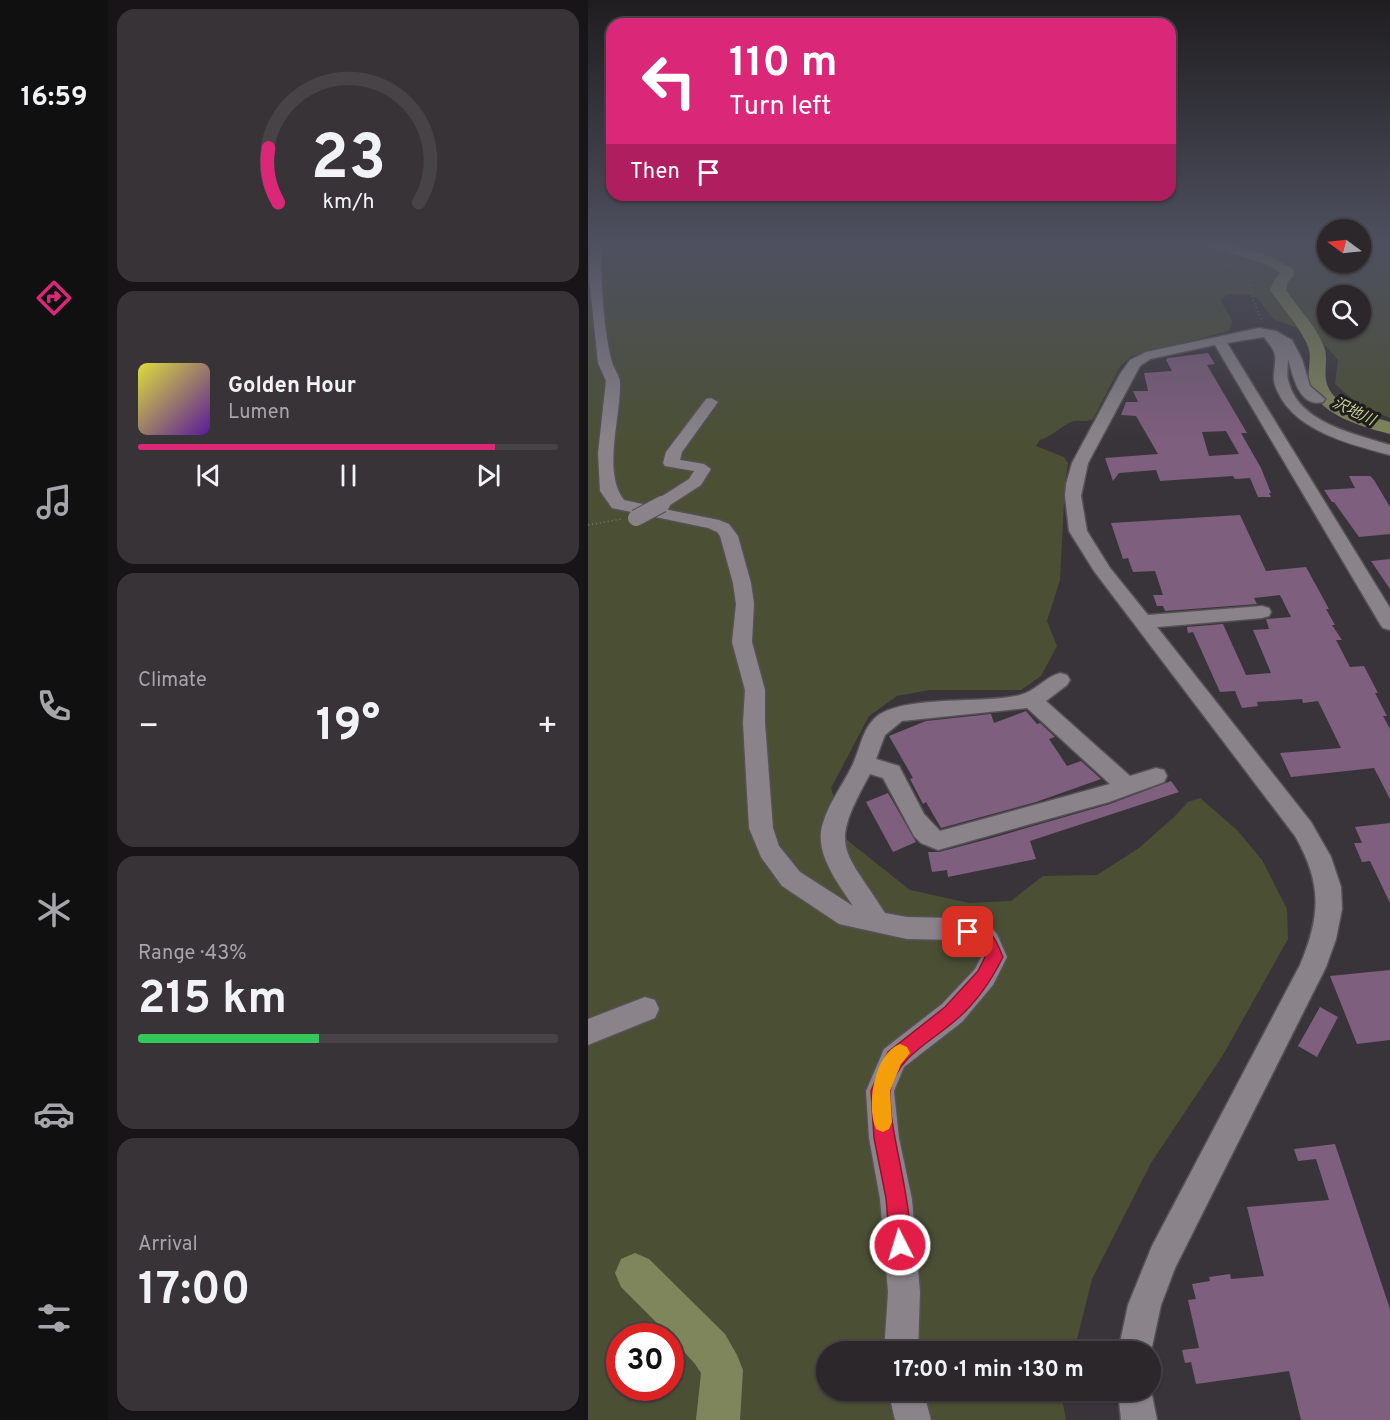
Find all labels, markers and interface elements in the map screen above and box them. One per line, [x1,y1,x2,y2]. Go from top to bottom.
text: 110 m [729,38,838,91]
icon: left [630,42,708,120]
text: 16:59 [20,81,88,115]
text: Turn left [729,90,831,124]
text: 23 [310,122,386,201]
icon: arrive [692,156,725,189]
text: Then [630,159,680,186]
text: km/h [322,189,374,216]
north arrow [1317,219,1371,273]
map controls [1317,219,1371,339]
icon: directions [33,277,75,319]
button: search [1317,285,1371,339]
text: Golden Hour [228,373,356,400]
water label: 沢地川 [1329,394,1380,432]
text: Lumen [228,400,290,426]
icon: previous [192,459,225,492]
icon: pause [332,459,365,492]
icon: next [472,459,505,492]
icon: music [33,481,75,523]
text: Climate [138,668,207,694]
icon: phone [33,685,75,727]
text: 19° [316,699,380,756]
text: − [138,707,159,749]
text: + [537,707,558,749]
icon: climate [33,889,75,931]
pin [942,906,993,957]
icon: arrive [951,915,984,948]
text: Range · 43% [138,941,247,967]
text: 215 km [138,972,287,1029]
icon: car [33,1093,75,1135]
position arrow [868,1213,932,1277]
text: Arrival [138,1232,198,1258]
text: 17:00 [138,1263,250,1320]
icon: filters [33,1297,75,1339]
speed limit sign: 30 [606,1323,684,1401]
text: 17:00 · 1 min · 130 m [893,1357,1084,1384]

